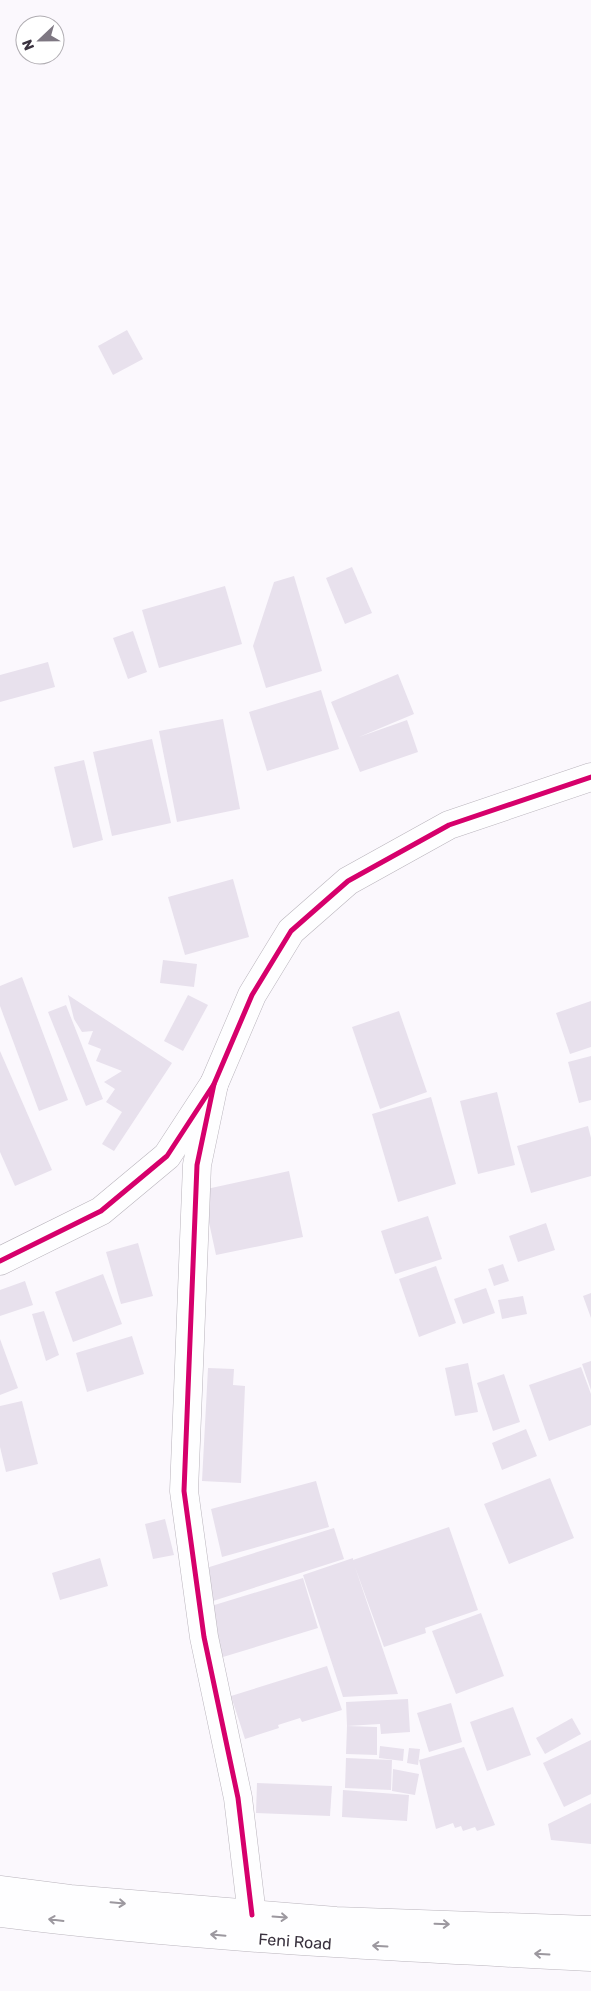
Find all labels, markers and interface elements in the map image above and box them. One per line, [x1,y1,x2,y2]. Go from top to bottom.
north arrow [15,15,65,65]
text: N [19,37,38,53]
one-way arrow [110,1899,126,1908]
one-way arrow [272,1912,288,1921]
one-way arrow [48,1915,64,1925]
one-way arrow [434,1920,450,1929]
street label: Feni Road [258,1929,332,1954]
one-way arrow [210,1930,226,1940]
one-way arrow [372,1942,388,1951]
one-way arrow [535,1950,551,1959]

